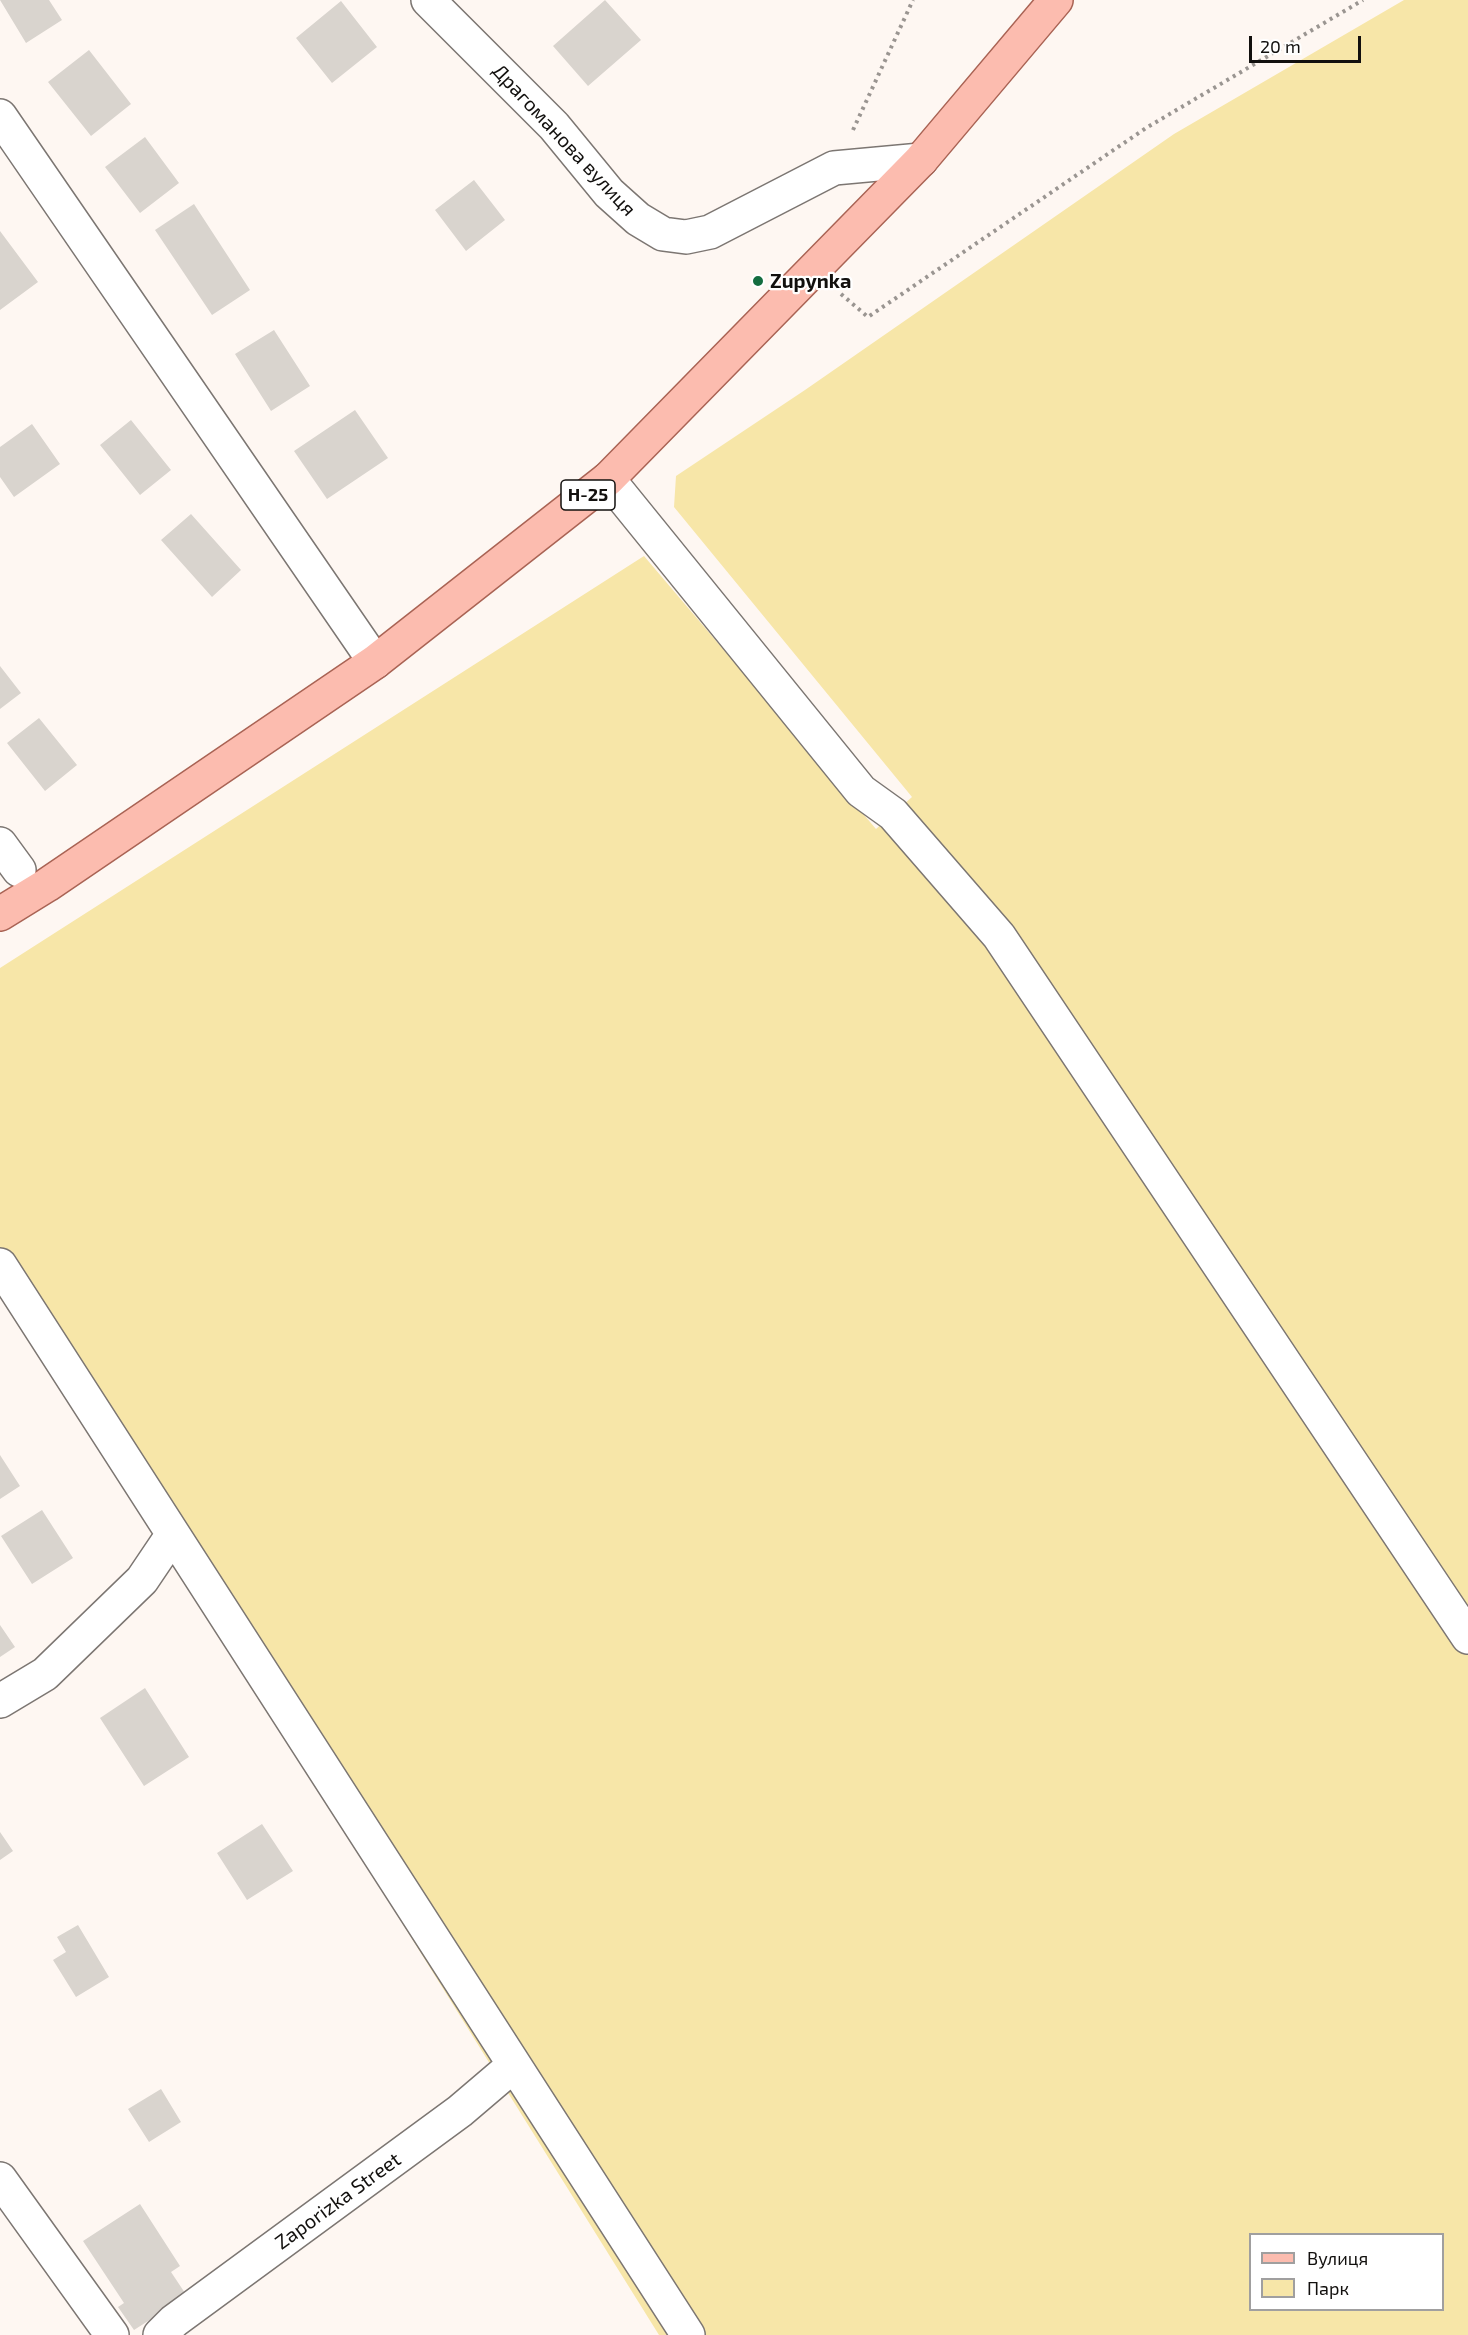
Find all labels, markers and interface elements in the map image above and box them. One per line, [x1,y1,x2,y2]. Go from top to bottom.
scale bar [1252,24,1364,62]
text: 20 m [1260,35,1301,57]
street label: Драгоманова вулиця [487,59,641,221]
place label: Zupynka [770,269,851,293]
marker: Zupynka [751,274,765,288]
road number: Н-25 [561,480,615,510]
street label: Zaporizka Street [270,2147,406,2255]
legend [1249,2233,1444,2311]
text: Вулиця [1307,2247,1368,2269]
text: Парк [1307,2277,1349,2299]

